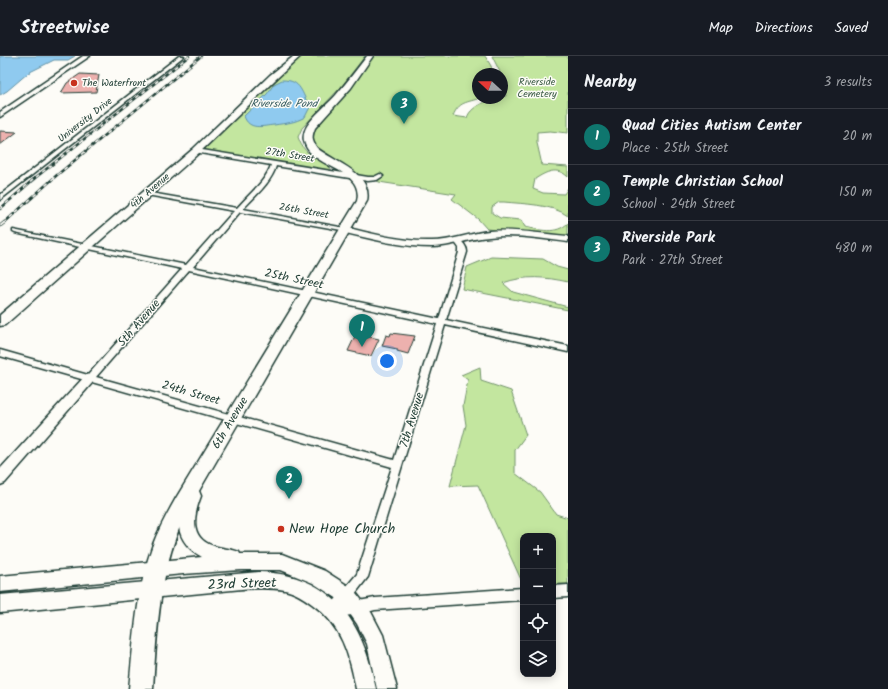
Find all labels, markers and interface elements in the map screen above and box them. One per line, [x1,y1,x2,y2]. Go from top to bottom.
text: Streetwise [20,13,110,43]
text: Map [708,17,733,39]
text: Directions [755,17,813,39]
text: Saved [835,17,868,39]
north arrow [472,68,508,104]
text: Nearby [584,69,636,96]
text: 3 results [824,72,872,93]
park label: Riverside Cemetery [517,74,557,102]
place label: The Waterfront [82,75,146,91]
marker: The Waterfront [69,78,79,88]
pin: 3 [391,91,417,124]
street label: University Drive [54,93,116,147]
water label: Riverside Pond [251,95,320,113]
text: Quad Cities Autism Center [622,114,801,138]
text: 1 [595,126,599,147]
text: 20 m [842,126,872,147]
text: Place · 25th Street [622,138,728,159]
street label: 27th Street [265,143,316,167]
street label: 4th Avenue [127,169,174,213]
text: Temple Christian School [622,170,783,194]
text: 2 [593,182,601,203]
text: 150 m [839,182,872,203]
text: School · 24th Street [622,194,735,215]
street label: 26th Street [278,199,330,223]
text: Riverside Park [622,226,715,250]
text: 3 [593,238,601,259]
text: 480 m [835,238,872,259]
text: Park · 27th Street [622,250,723,271]
street label: 25th Street [263,263,326,295]
street label: 5th Avenue [113,295,165,351]
pin: 1 [349,314,375,347]
your location [377,351,397,371]
street label: 24th Street [160,376,223,410]
street label: 7th Avenue [395,390,430,450]
street label: 6th Avenue [207,393,253,453]
pin: 2 [276,466,302,499]
place label: New Hope Church [289,518,395,540]
marker: New Hope Church [276,524,286,534]
map controls [520,533,556,677]
button: + [520,533,556,569]
button: − [520,569,556,605]
street label: 23rd Street [207,572,277,596]
button: locate [520,605,556,641]
button: layers [520,641,556,677]

